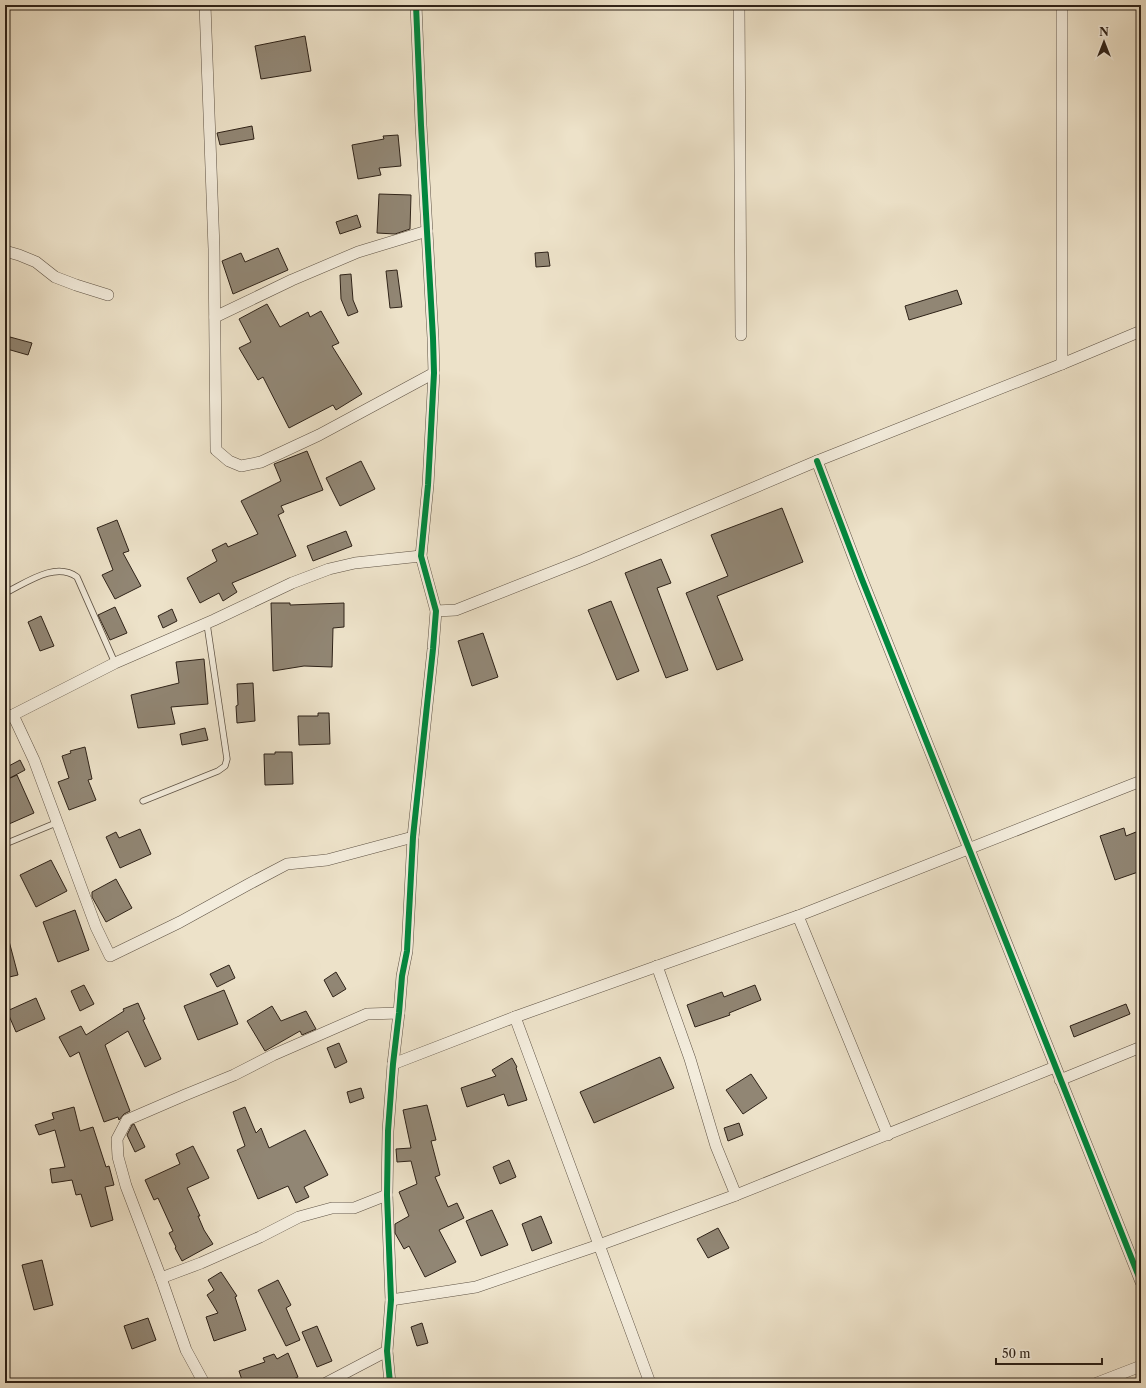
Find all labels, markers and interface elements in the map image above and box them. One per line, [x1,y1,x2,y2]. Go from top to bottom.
north arrow [1084,22,1124,62]
text: N [1099,25,1109,39]
scale bar [996,1340,1102,1366]
text: 50 m [1002,1346,1031,1361]

